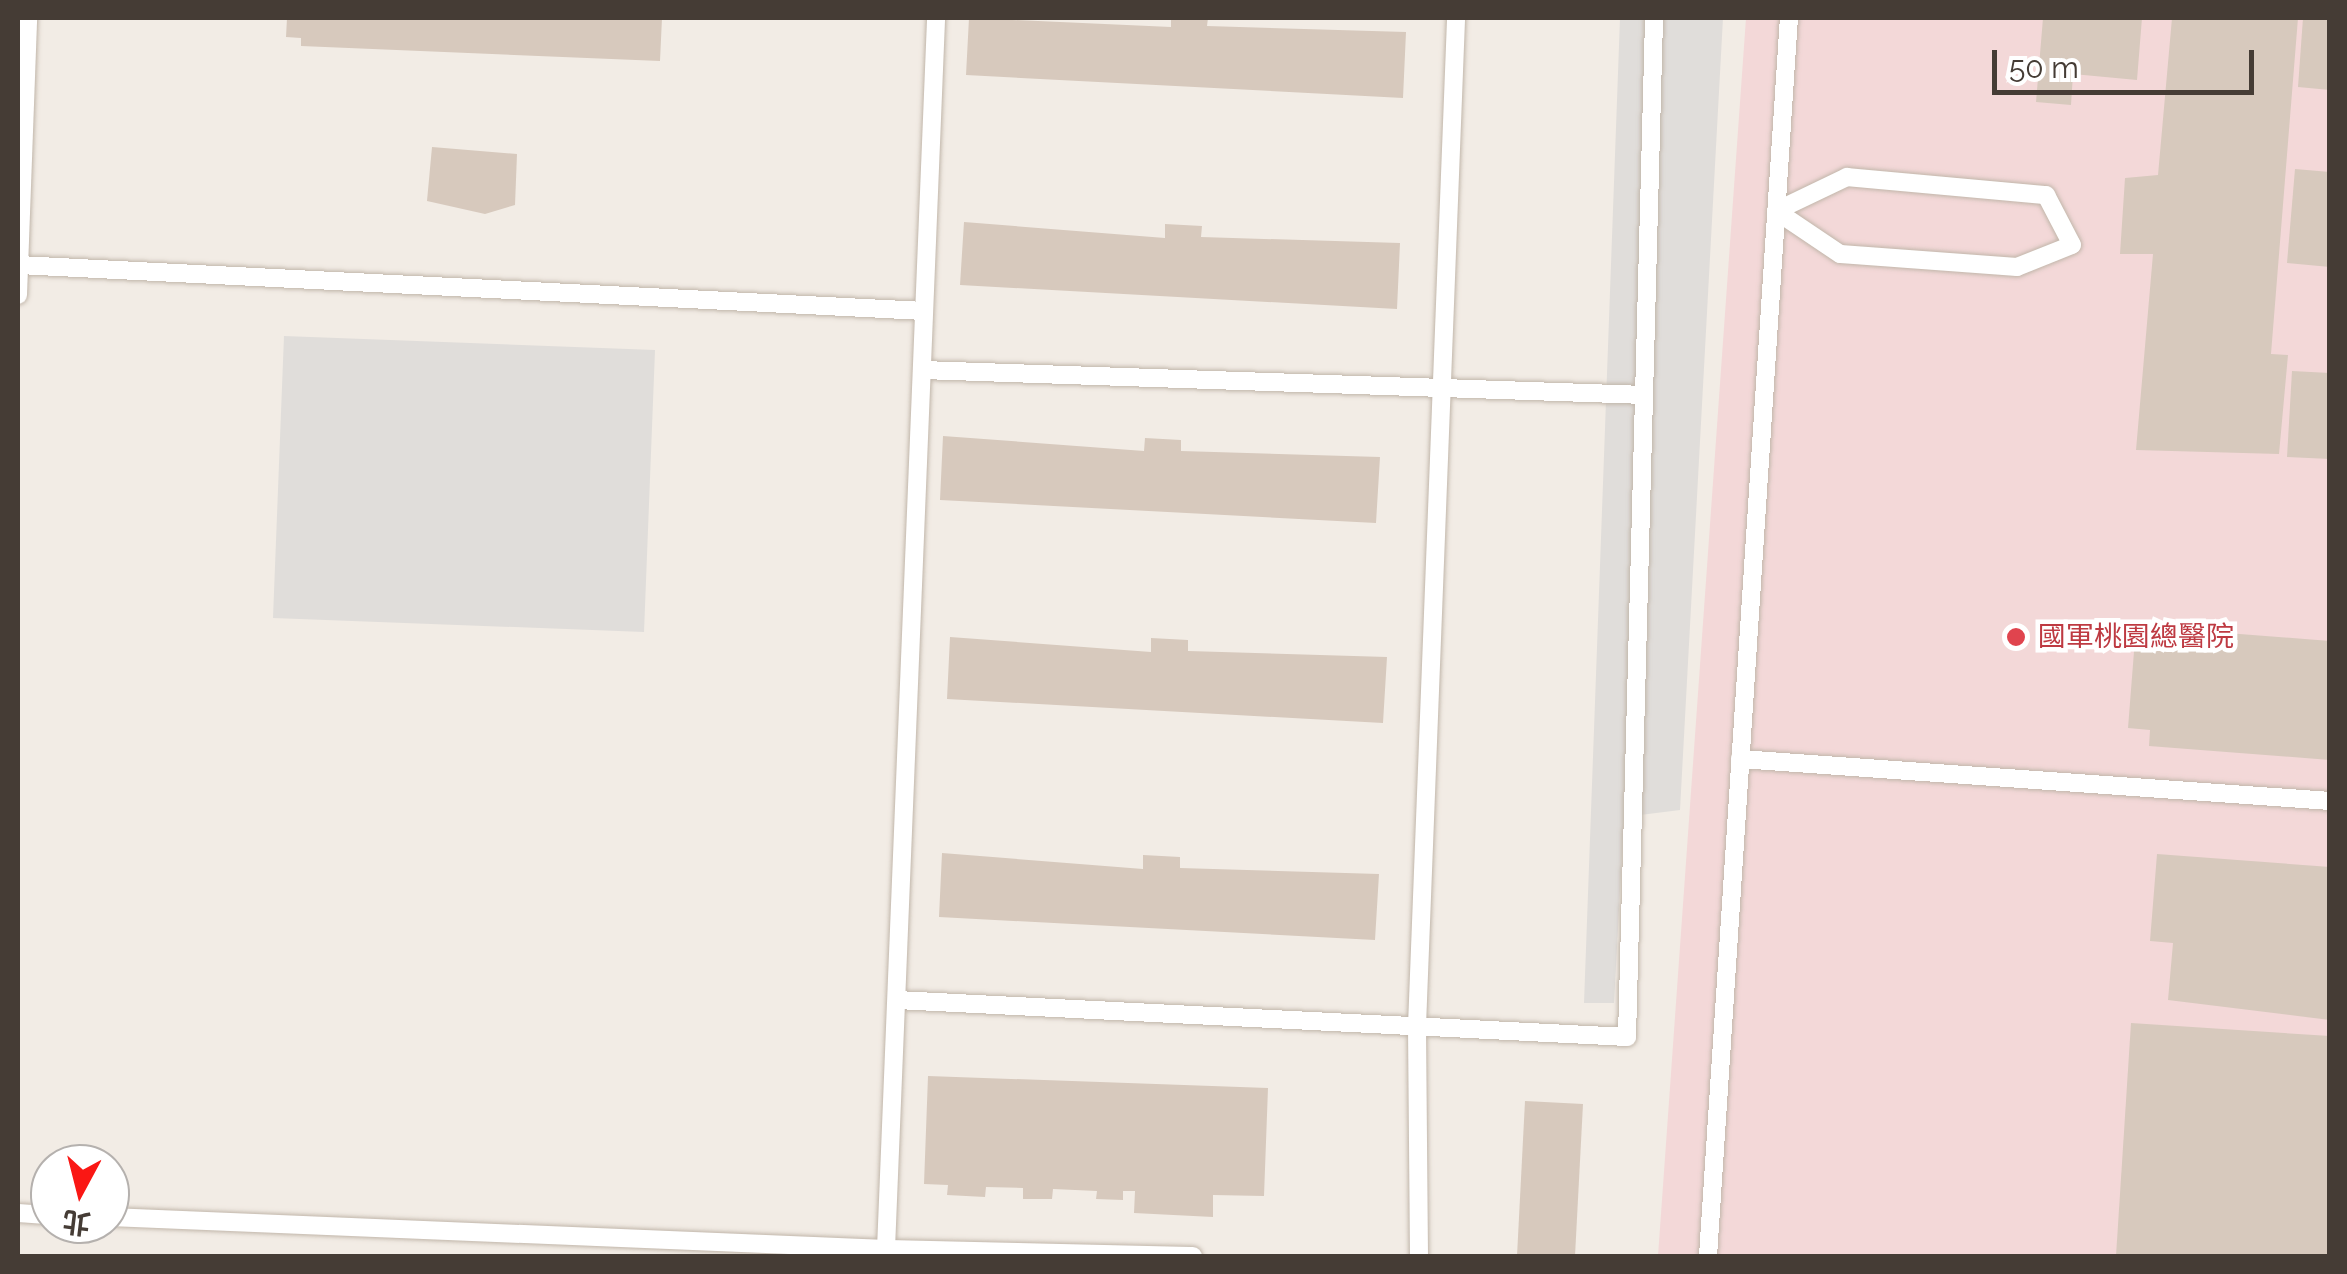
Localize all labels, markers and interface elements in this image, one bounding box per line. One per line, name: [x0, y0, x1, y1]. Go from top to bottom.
scale bar: [1997, 30, 2260, 92]
text: 50 m: [2009, 50, 2079, 85]
place label: 國軍桃園總醫院: [2038, 620, 2234, 654]
marker: 國軍桃園總醫院: [2003, 624, 2029, 650]
north arrow: [30, 1144, 130, 1244]
text: 北: [61, 1204, 92, 1240]

